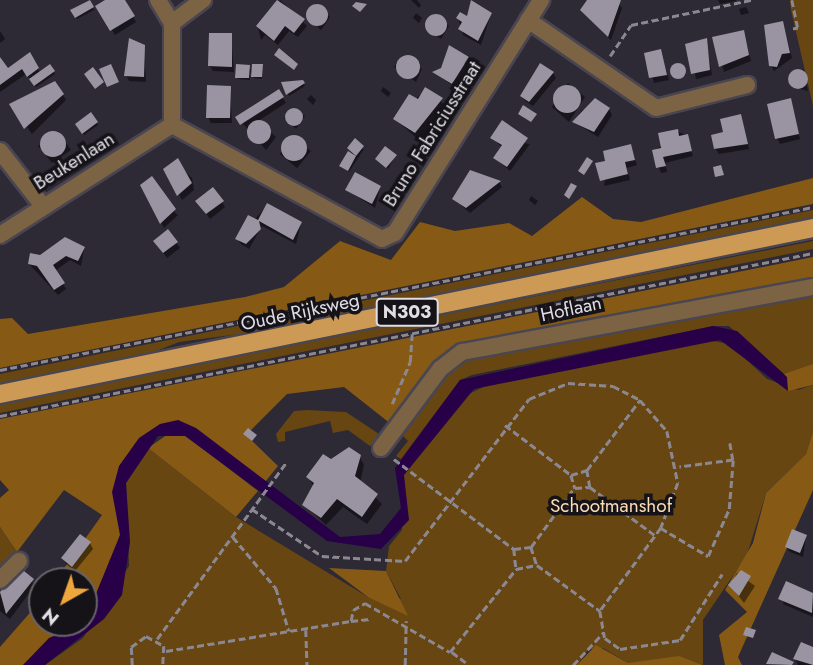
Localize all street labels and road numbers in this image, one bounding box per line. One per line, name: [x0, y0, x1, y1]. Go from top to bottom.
street label: Bruno Fabriciusstraat: [378, 57, 486, 211]
street label: Beukenlaan: [29, 127, 119, 195]
street label: Oude Rijksweg: [239, 288, 361, 336]
street label: Hoflaan: [538, 291, 604, 327]
road number: N303: [376, 298, 438, 326]

